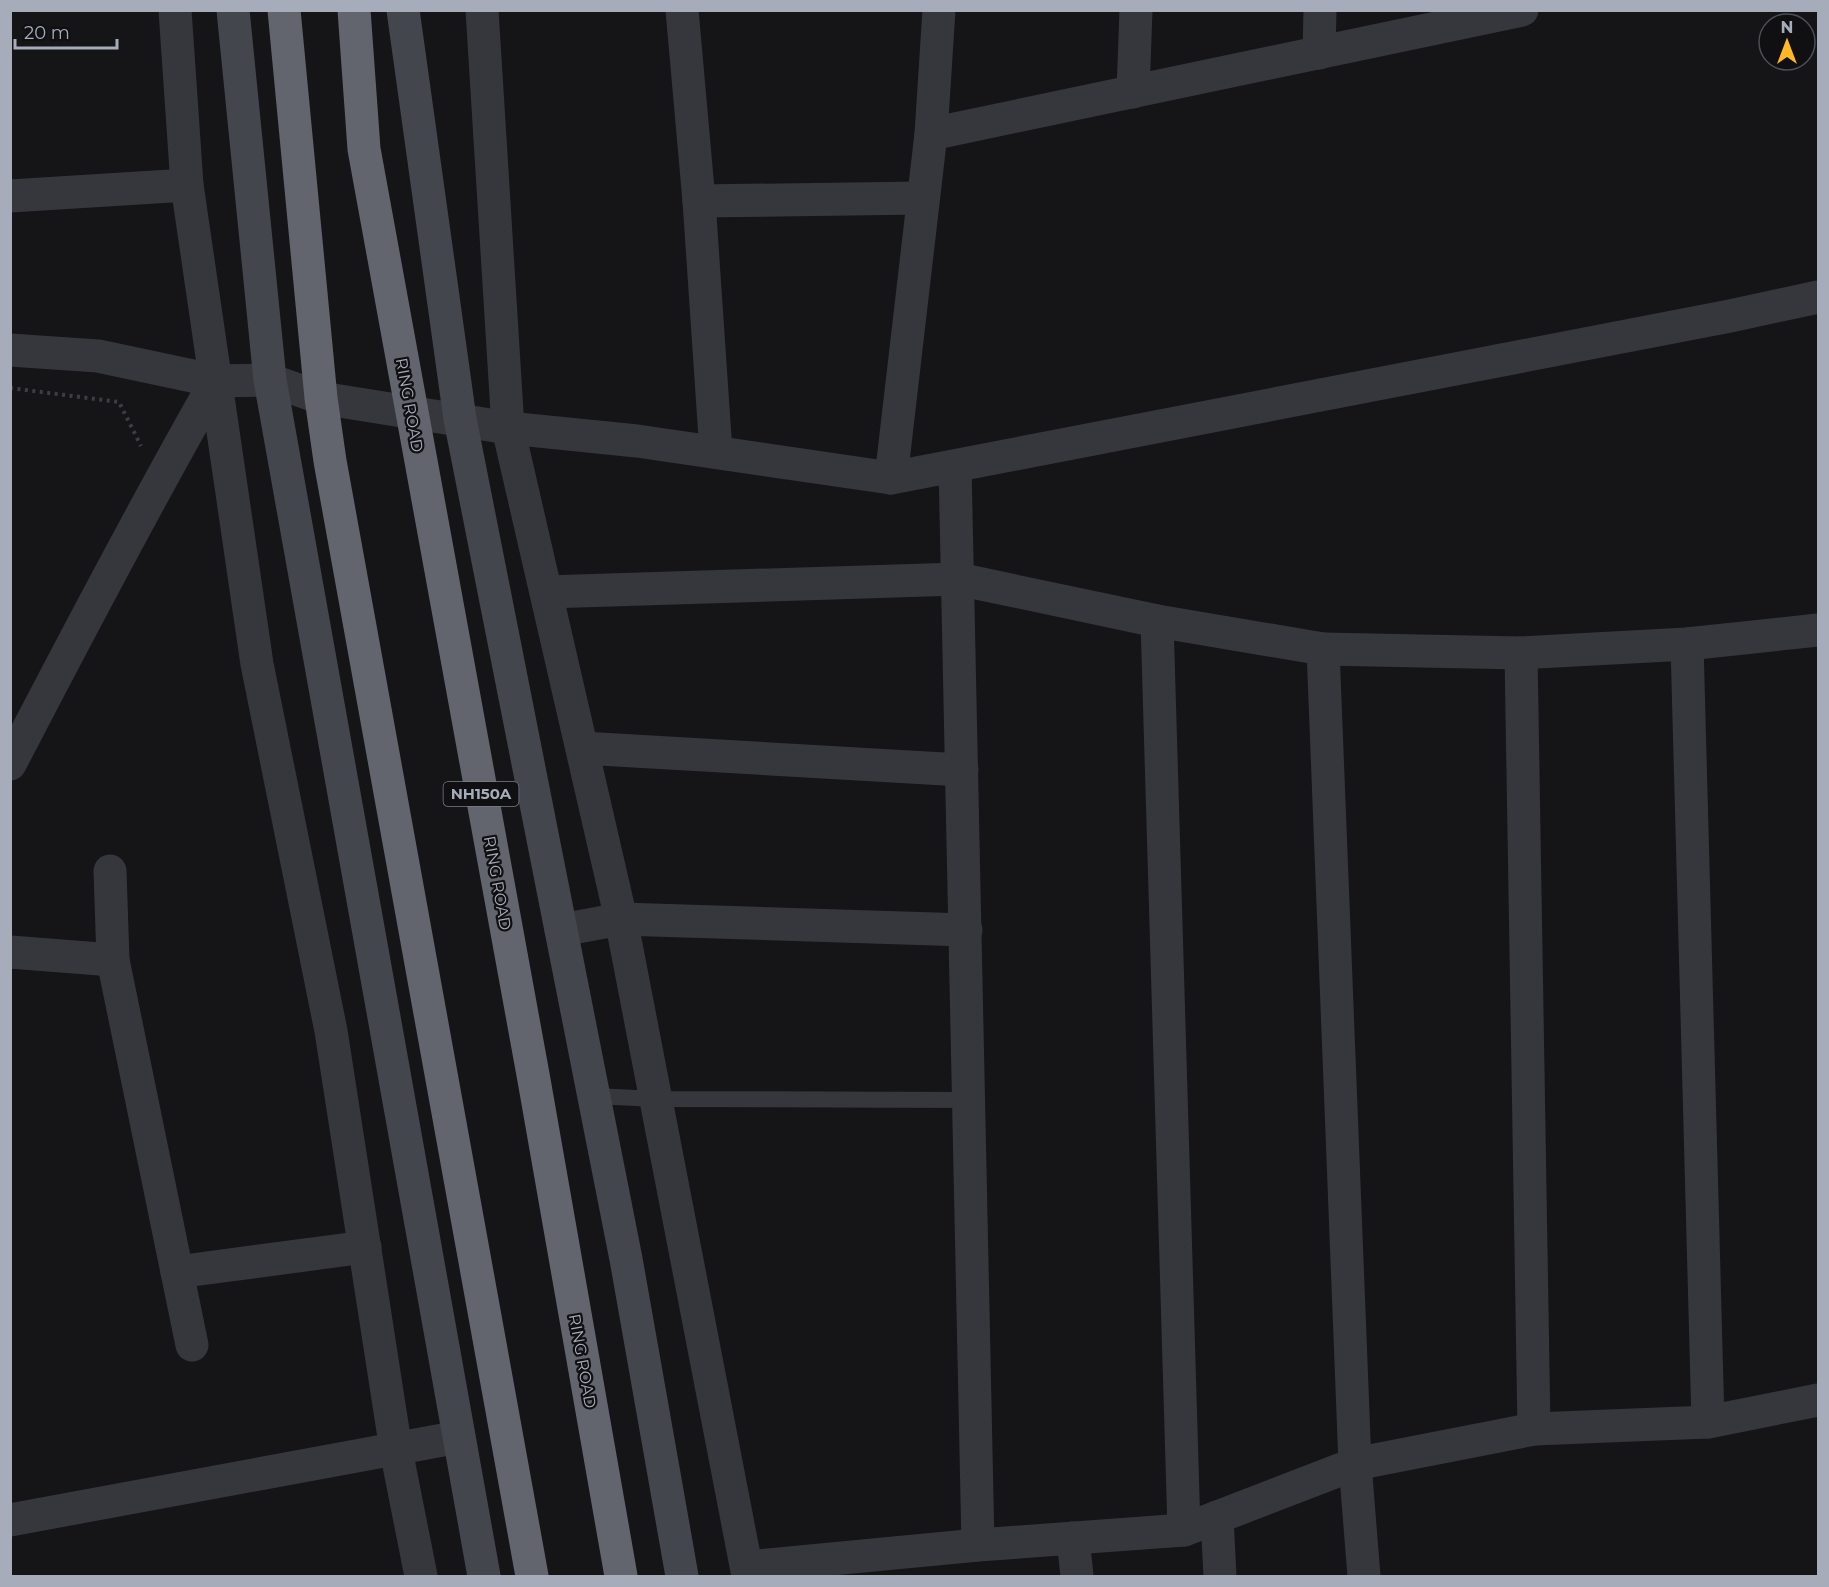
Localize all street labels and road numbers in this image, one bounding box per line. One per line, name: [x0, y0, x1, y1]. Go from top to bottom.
street label: RING ROAD: [392, 356, 427, 454]
road number: NH150A: [444, 782, 518, 806]
street label: RING ROAD: [480, 834, 515, 932]
street label: RING ROAD: [565, 1312, 600, 1410]

